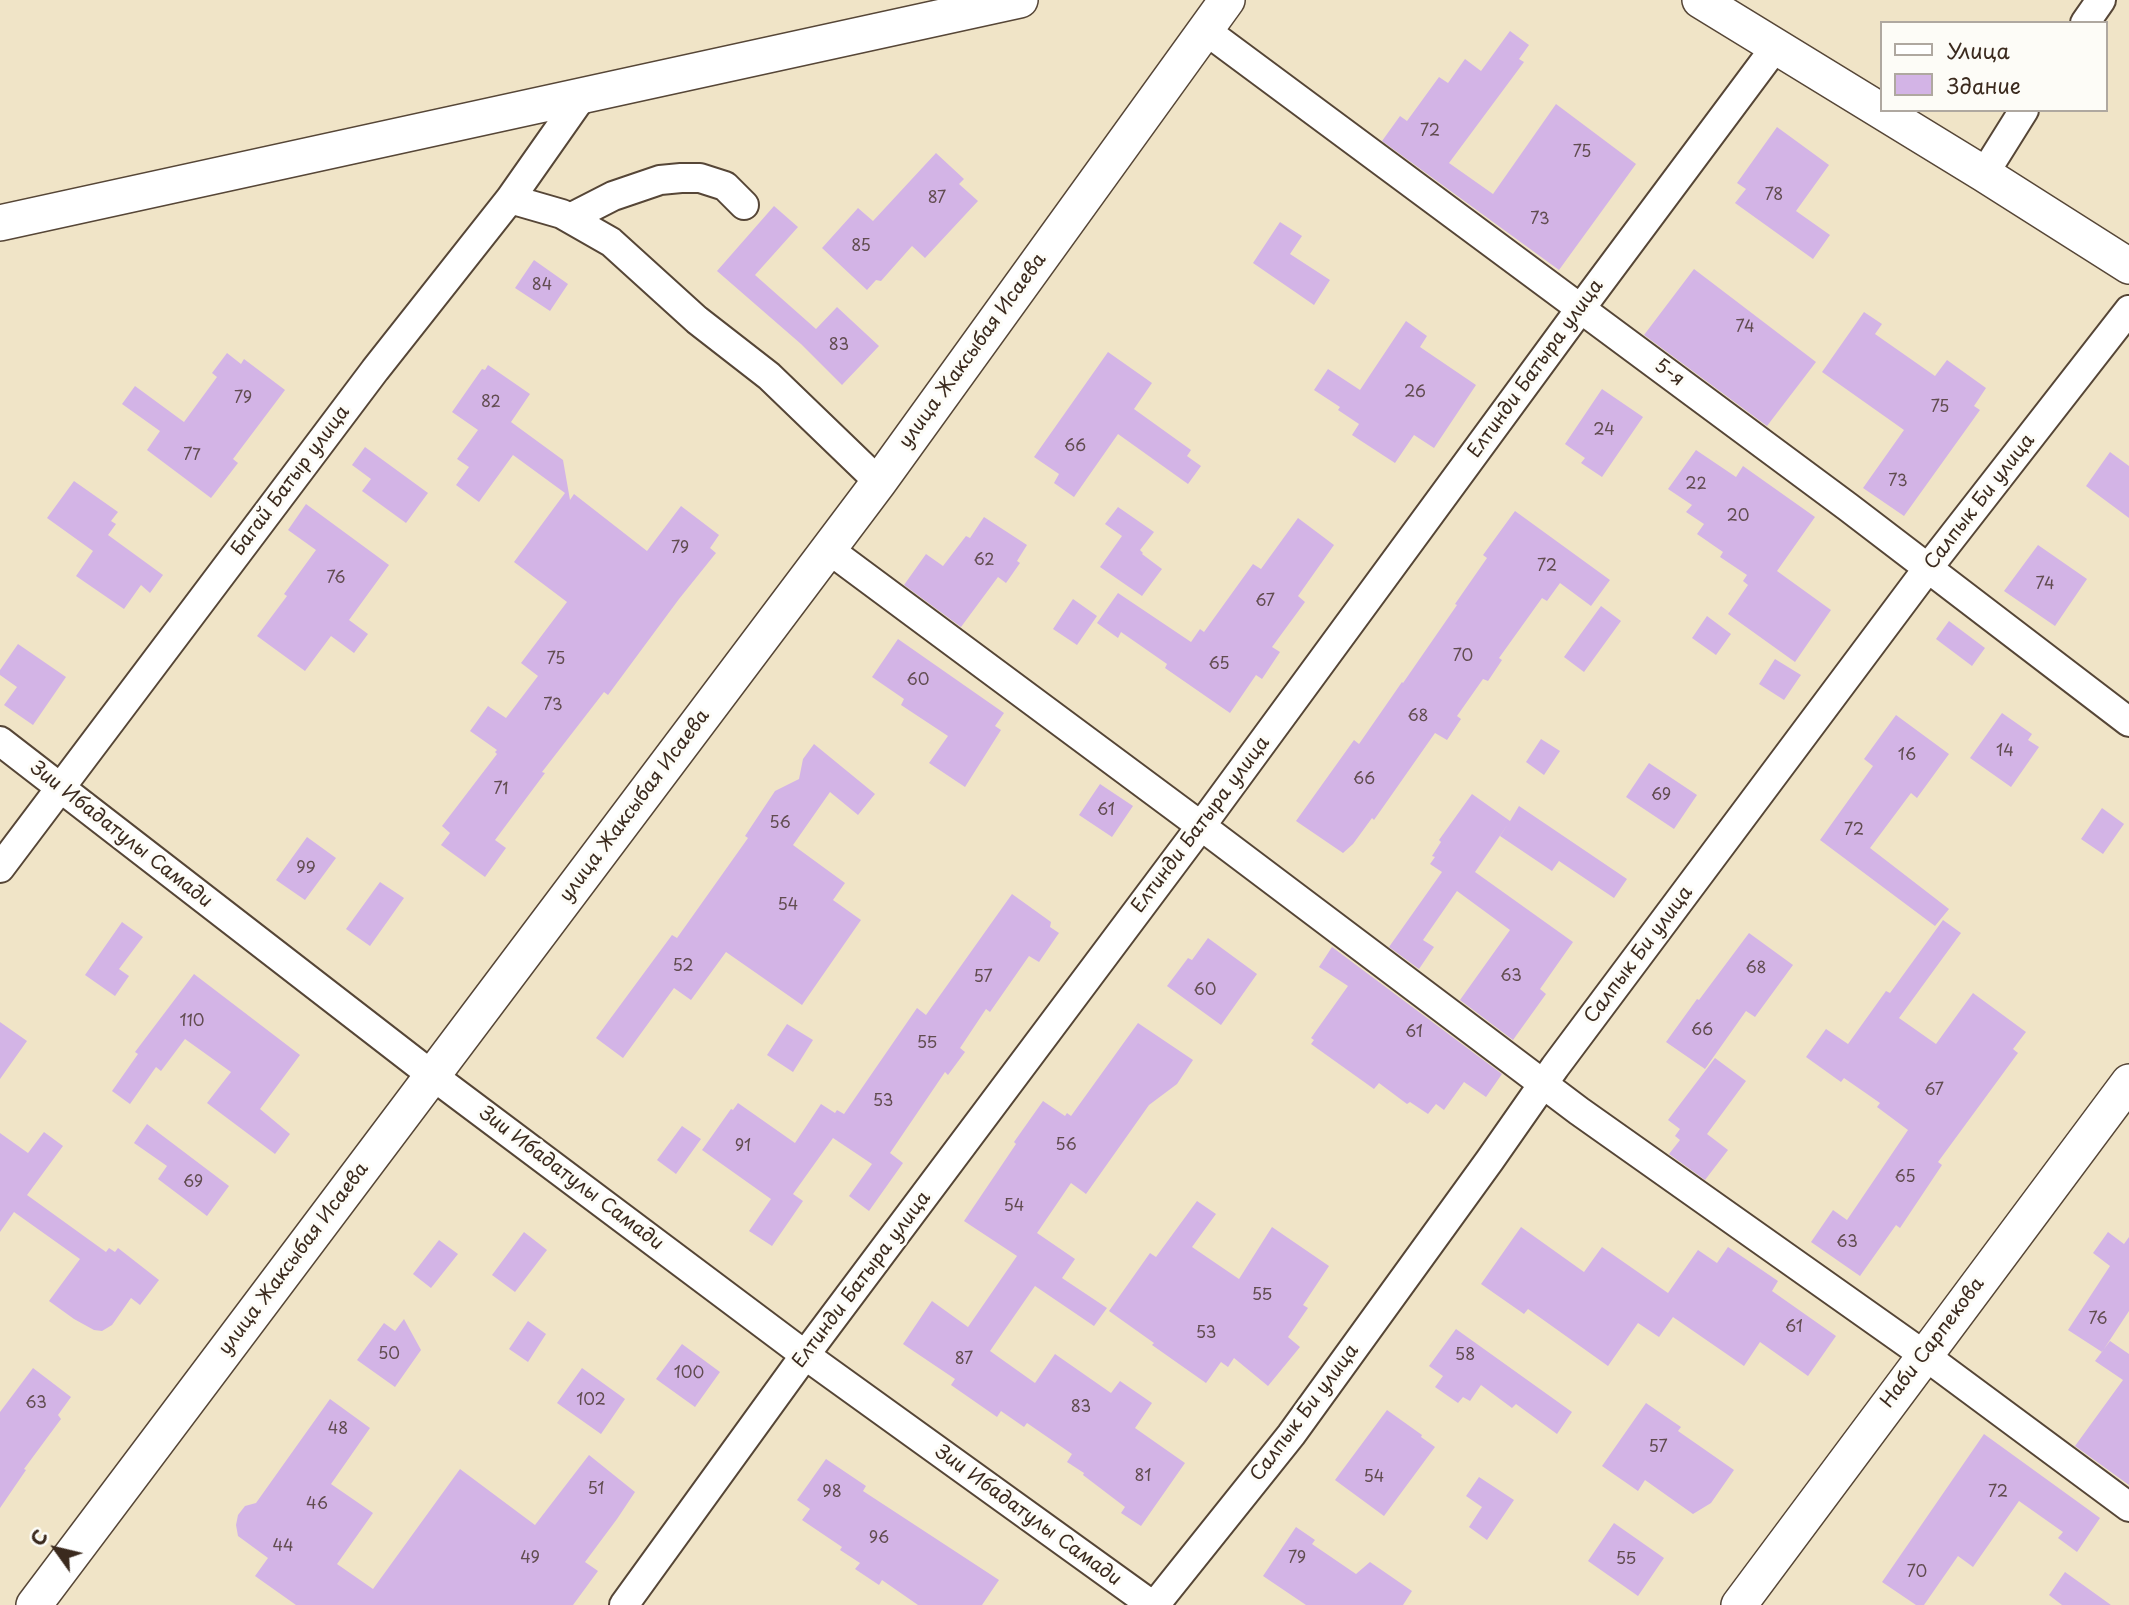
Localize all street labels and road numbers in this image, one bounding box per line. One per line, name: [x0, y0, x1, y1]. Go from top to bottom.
street label: улица Жаксыбая Исаева: [895, 249, 1051, 453]
street label: Елтинди Батыра улица: [1464, 275, 1608, 463]
street label: 5-я: [1649, 354, 1689, 392]
street label: Багай Батыр улица: [227, 401, 355, 561]
street label: Салпык Би улица: [1920, 430, 2040, 574]
street label: улица Жаксыбая Исаева: [555, 705, 715, 907]
street label: Елтинди Батыра улица: [1127, 732, 1275, 918]
street label: Зии Ибадатулы Самади: [25, 757, 217, 913]
street label: Салпык Би улица: [1580, 882, 1698, 1028]
street label: Зии Ибадатулы Самади: [474, 1102, 668, 1256]
street label: улица Жаксыбая Исаева: [214, 1158, 374, 1360]
street label: Елтинди Батыра улица: [788, 1187, 936, 1373]
street label: Наби Сарпекова: [1877, 1273, 1989, 1413]
street label: Салпык Би улица: [1246, 1340, 1364, 1486]
street label: Зии Ибадатулы Самади: [930, 1441, 1126, 1591]

